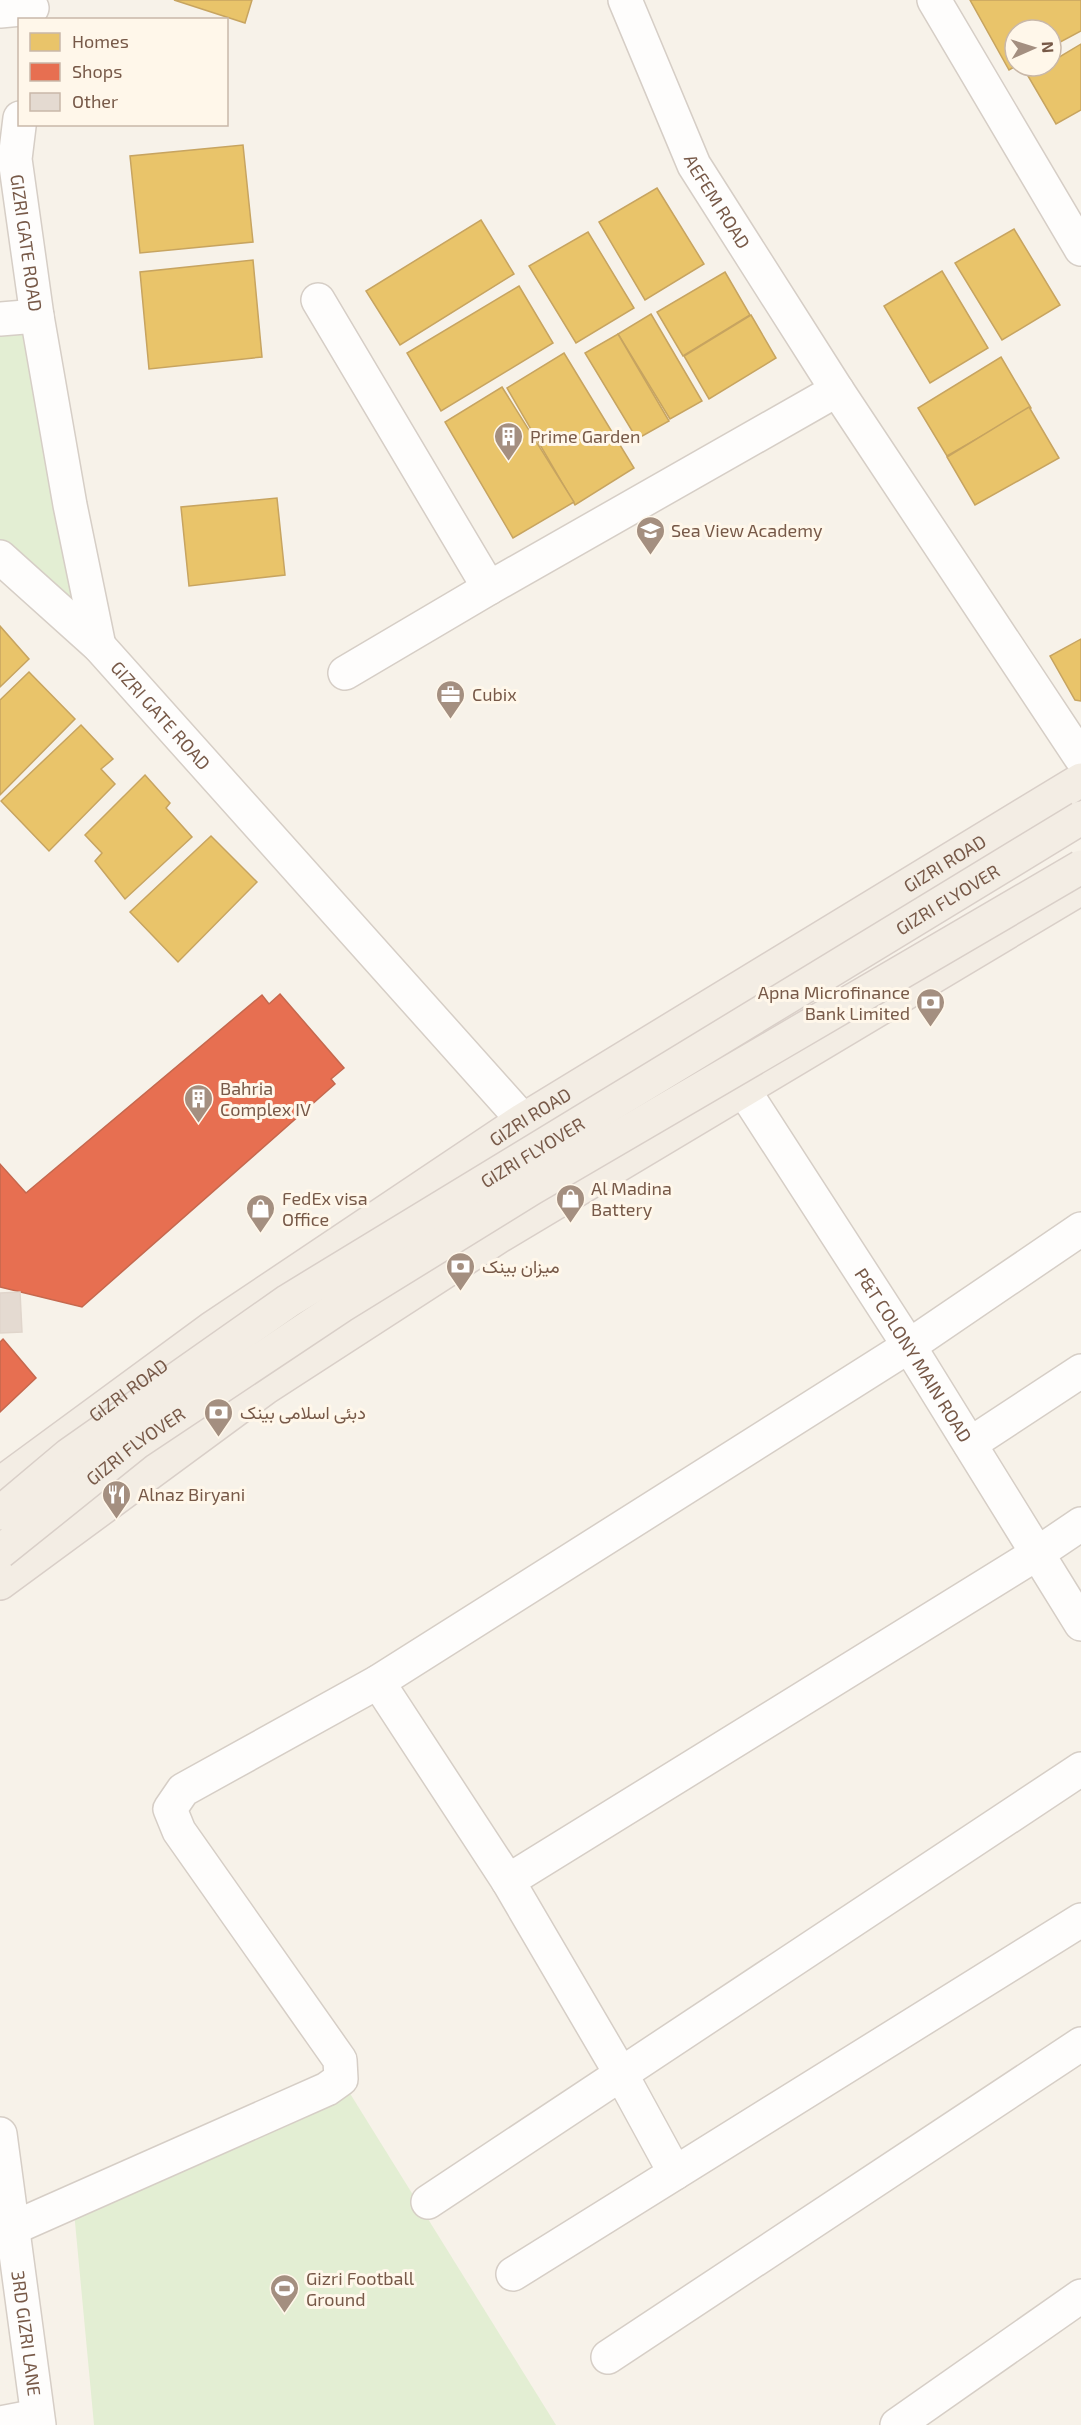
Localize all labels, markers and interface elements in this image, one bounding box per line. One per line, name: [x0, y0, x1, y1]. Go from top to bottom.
legend: [18, 18, 228, 126]
north arrow: [1003, 18, 1063, 78]
text: Homes: [72, 30, 129, 52]
text: N: [1039, 41, 1058, 53]
text: Shops: [72, 60, 122, 82]
text: Other: [72, 90, 118, 112]
street label: AEFEM ROAD: [680, 151, 755, 253]
street label: GIZRI GATE ROAD: [6, 173, 47, 313]
building icon: Prime Garden: [493, 420, 525, 462]
place label: Prime Garden: [530, 425, 640, 447]
school or university icon: Sea View Academy: [634, 514, 666, 556]
place label: Sea View Academy: [671, 519, 823, 541]
street label: GIZRI GATE ROAD: [107, 656, 215, 774]
office icon: Cubix: [435, 678, 467, 720]
place label: Cubix: [472, 683, 517, 705]
street label: GIZRI ROAD: [899, 830, 990, 897]
street label: GIZRI FLYOVER: [892, 859, 1003, 939]
place label: Apna Microfinance Bank Limited: [758, 981, 910, 1024]
bank icon: Apna Microfinance Bank Limited: [915, 986, 947, 1028]
place label: Bahria Complex IV: [220, 1077, 311, 1120]
building icon: Bahria Complex IV: [183, 1082, 215, 1124]
street label: GIZRI ROAD: [485, 1083, 575, 1151]
street label: GIZRI FLYOVER: [476, 1112, 588, 1192]
place label: Al Madina Battery: [591, 1177, 672, 1220]
shop icon: Al Madina Battery: [554, 1182, 586, 1224]
place label: FedEx visa Office: [282, 1187, 368, 1230]
shop icon: FedEx visa Office: [245, 1192, 277, 1234]
bank icon: میزان بینک: [445, 1250, 477, 1292]
place label: میزان بینک: [482, 1255, 560, 1278]
street label: P&T COLONY MAIN ROAD: [850, 1264, 977, 1446]
street label: GIZRI ROAD: [84, 1354, 172, 1426]
bank icon: دبئی اسلامی بینک: [203, 1396, 235, 1438]
place label: دبئی اسلامی بینک: [240, 1401, 366, 1424]
street label: GIZRI FLYOVER: [81, 1402, 189, 1490]
restaurant icon: Alnaz Biryani: [101, 1478, 133, 1520]
place label: Alnaz Biryani: [138, 1483, 245, 1505]
place label: Gizri Football Ground: [306, 2267, 415, 2310]
street label: 3RD GIZRI LANE: [7, 2269, 46, 2397]
sports icon: Gizri Football Ground: [269, 2272, 301, 2314]

